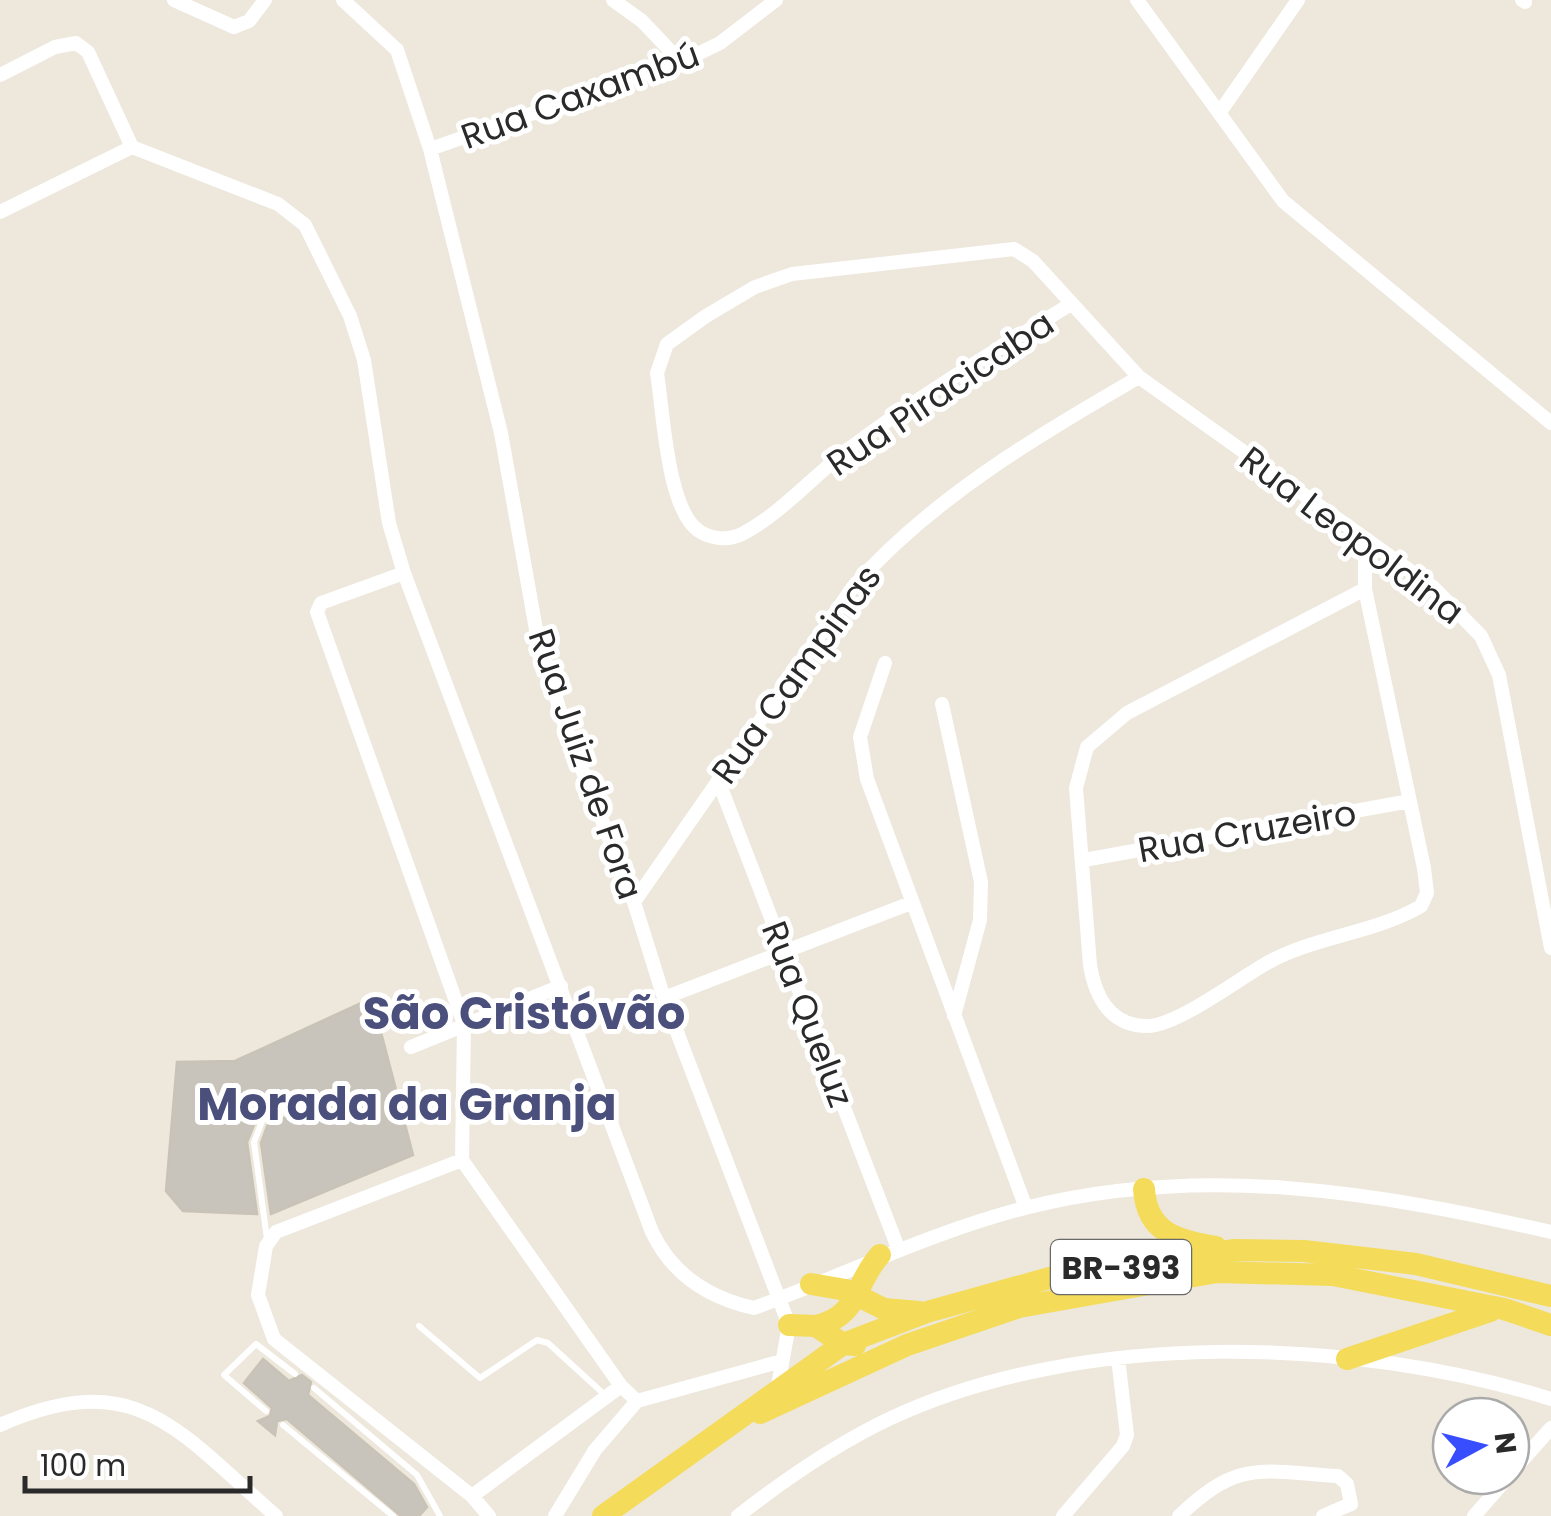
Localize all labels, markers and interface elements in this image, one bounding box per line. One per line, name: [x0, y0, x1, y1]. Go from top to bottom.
street label: Rua Caxambú: [454, 29, 706, 161]
street label: Rua Piracicaba: [817, 299, 1063, 487]
street label: Rua Leopoldina: [1230, 435, 1474, 635]
street label: Rua Campinas: [700, 554, 892, 794]
street label: Rua Juiz de Fora: [517, 622, 655, 906]
street label: Rua Cruzeiro: [1134, 788, 1360, 874]
street label: Rua Queluz: [750, 914, 866, 1114]
district label: São Cristóvão: [363, 982, 685, 1045]
district label: Morada da Granja: [197, 1073, 617, 1136]
road number: BR-393: [1051, 1240, 1191, 1294]
north arrow: [1431, 1396, 1531, 1496]
text: N: [1485, 1430, 1526, 1456]
scale bar: [25, 1431, 250, 1493]
text: 100 m: [40, 1444, 126, 1487]

